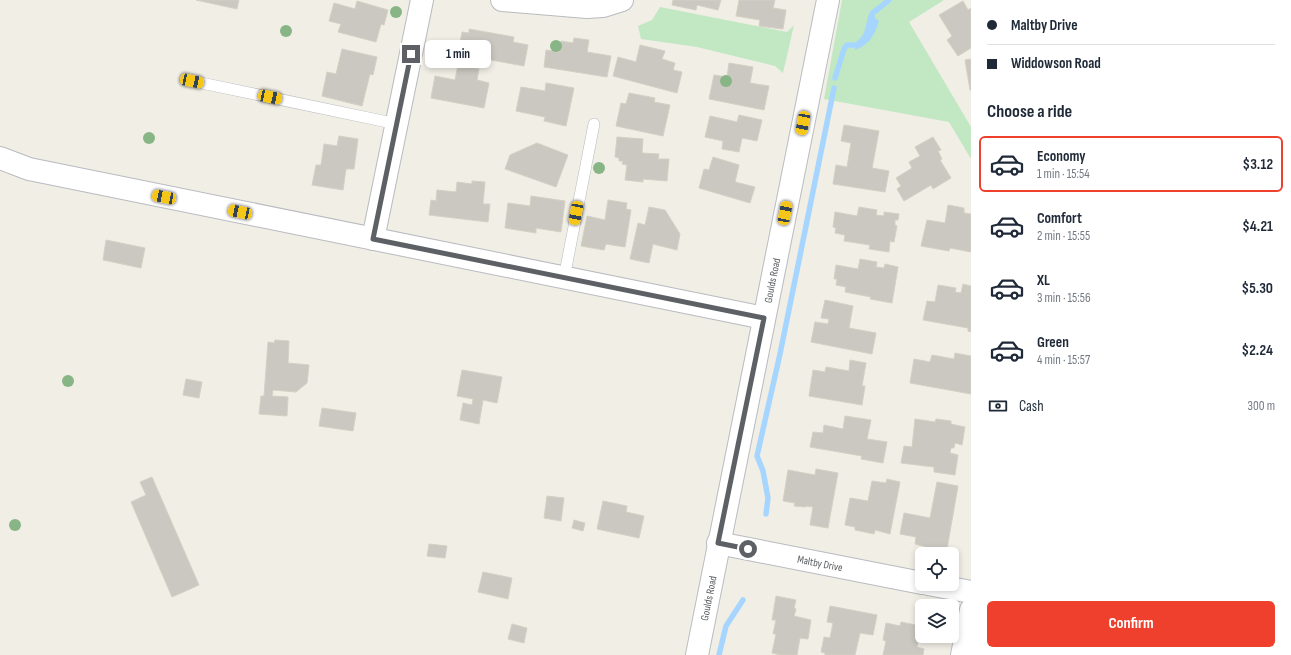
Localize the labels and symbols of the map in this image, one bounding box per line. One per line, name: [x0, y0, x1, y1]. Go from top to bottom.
callout: 1 min: [425, 40, 491, 68]
route end: [402, 45, 420, 63]
car: [179, 73, 205, 89]
car: [257, 89, 283, 105]
car: [795, 110, 811, 136]
car: [151, 189, 177, 205]
car: [568, 200, 584, 226]
car: [777, 200, 793, 226]
car: [227, 204, 253, 220]
street label: Goulds Road: [762, 257, 783, 304]
route start: [739, 540, 757, 558]
street label: Maltby Drive: [796, 553, 844, 574]
street label: Goulds Road: [698, 574, 720, 622]

